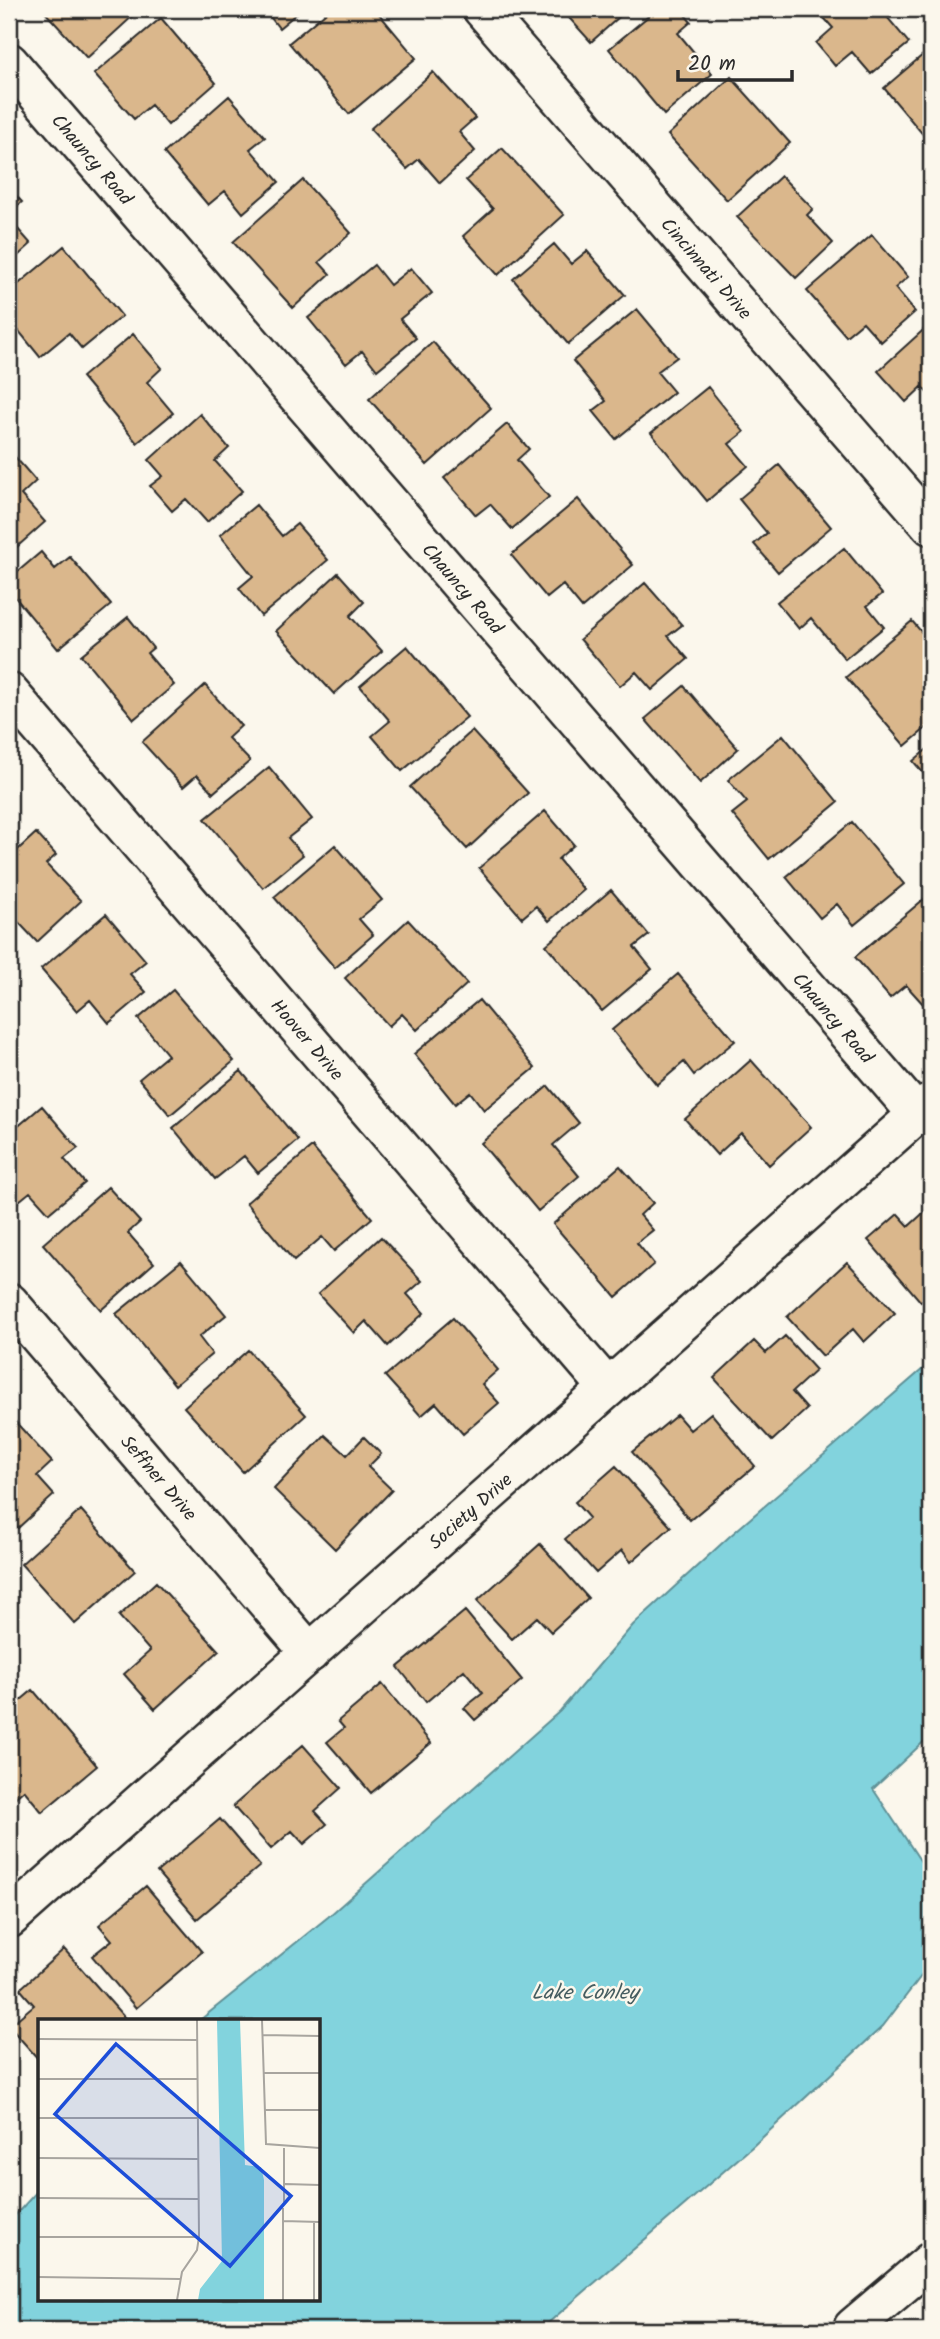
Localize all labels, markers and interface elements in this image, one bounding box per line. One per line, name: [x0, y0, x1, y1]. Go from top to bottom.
scale bar: [678, 38, 791, 82]
text: 20 m: [688, 48, 736, 81]
street label: Chauncy Road: [43, 108, 140, 213]
street label: Cincinnati Drive: [652, 211, 759, 328]
street label: Chauncy Road: [413, 537, 510, 642]
street label: Chauncy Road: [784, 966, 881, 1072]
street label: Hoover Drive: [262, 993, 351, 1089]
street label: Seffner Drive: [112, 1429, 204, 1529]
street label: Society Drive: [423, 1466, 521, 1558]
water label: Lake Conley: [532, 1977, 642, 2010]
inset map: [38, 2019, 320, 2300]

